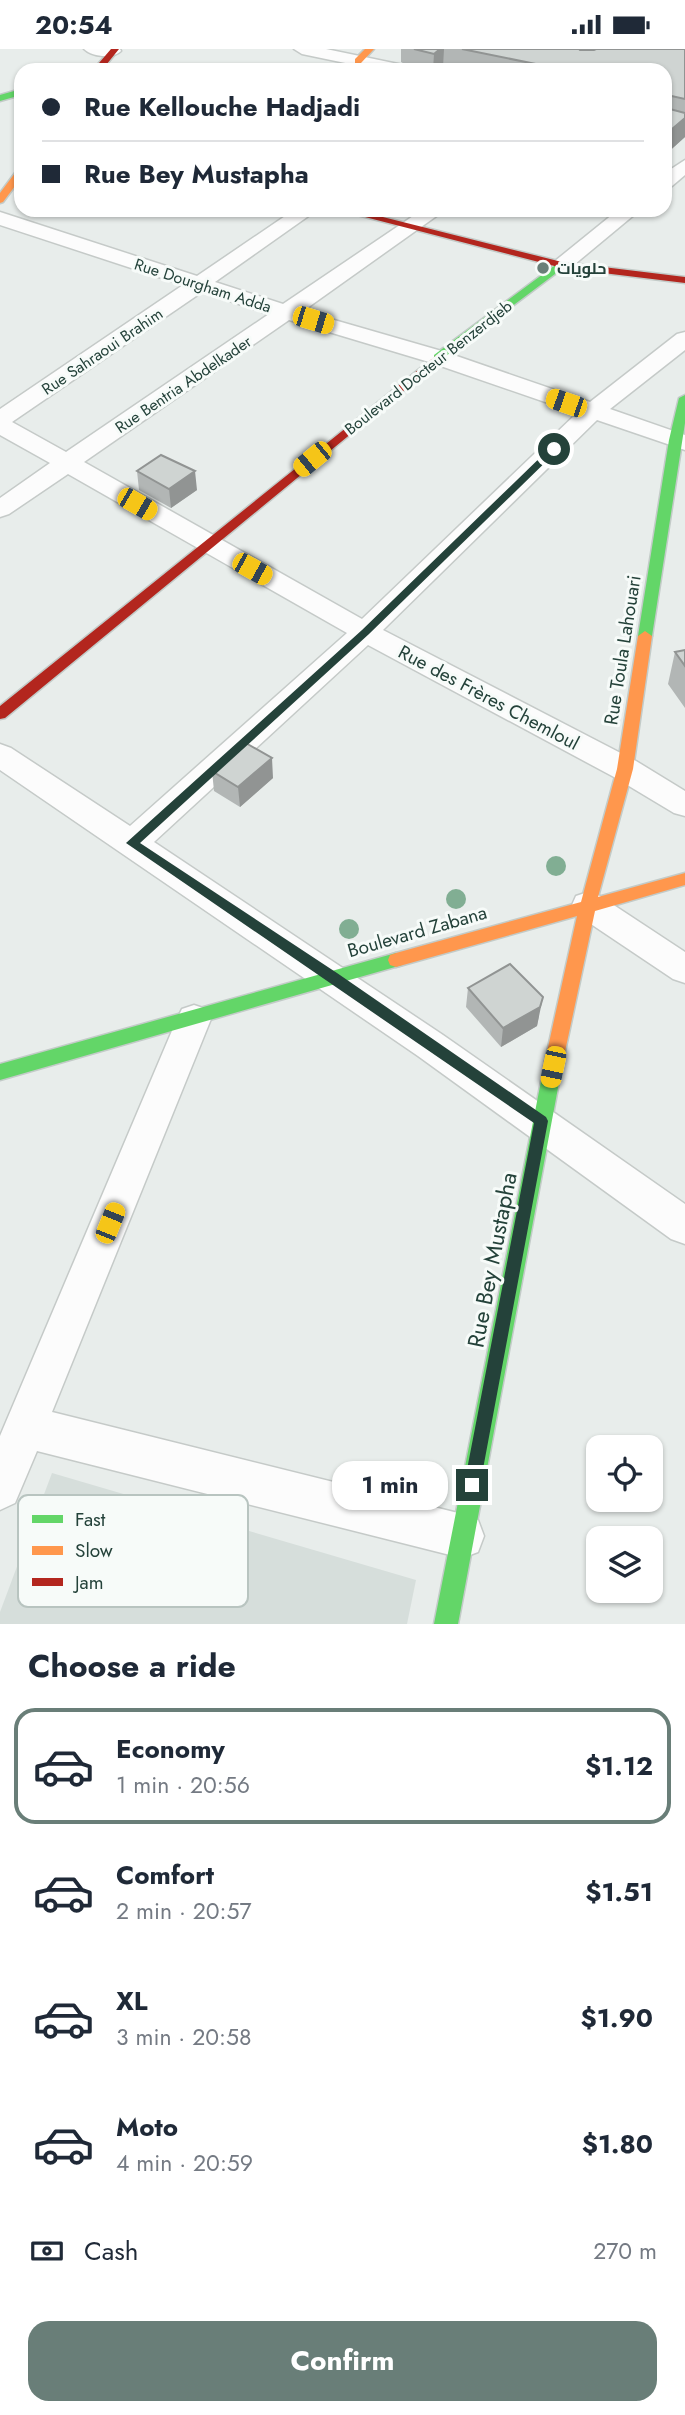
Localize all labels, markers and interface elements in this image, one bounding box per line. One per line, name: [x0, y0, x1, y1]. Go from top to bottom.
text: 20:54: [35, 6, 113, 44]
text: Rue Kellouche Hadjadi: [84, 88, 360, 126]
text: Rue Bey Mustapha: [84, 155, 309, 193]
street label: Rue Dourgham Adda: [131, 252, 274, 318]
place label: حلويات: [557, 257, 606, 280]
marker: حلويات: [535, 260, 551, 276]
street label: Boulevard Docteur Benzerdjeb: [340, 295, 517, 440]
street label: Rue Sahraoui Brahim: [37, 302, 167, 401]
car: [290, 304, 337, 336]
street label: Rue Bentria Abdelkader: [110, 330, 257, 439]
car: [543, 386, 590, 420]
route start: [538, 433, 570, 465]
car: [290, 438, 335, 480]
car: [114, 484, 161, 524]
car: [229, 550, 276, 588]
street label: Rue Toula Lahouari: [597, 573, 648, 727]
street label: Rue des Frères Chemloul: [394, 638, 584, 757]
street label: Boulevard Zabana: [344, 899, 490, 964]
car: [539, 1044, 568, 1090]
street label: Rue Bey Mustapha: [458, 1169, 526, 1351]
car: [93, 1200, 128, 1246]
map controls: [586, 1435, 663, 1603]
button: locate: [586, 1435, 663, 1512]
callout: 1 min: [332, 1461, 448, 1509]
text: 1 min: [361, 1468, 419, 1502]
route end: [456, 1469, 488, 1501]
legend: [18, 1495, 248, 1607]
text: Fast: [75, 1506, 106, 1533]
button: layers: [586, 1526, 663, 1603]
text: Slow: [75, 1537, 113, 1564]
text: Jam: [72, 1569, 104, 1596]
text: Choose a ride: [28, 1643, 236, 1689]
text: Economy: [116, 1730, 225, 1768]
icon: car: [32, 1735, 95, 1798]
text: $1.12: [585, 1747, 653, 1785]
text: 1 min · 20:56: [116, 1768, 250, 1802]
text: Comfort: [116, 1856, 214, 1894]
icon: car: [32, 1861, 95, 1924]
text: $1.51: [585, 1873, 653, 1911]
text: 2 min · 20:57: [116, 1894, 252, 1928]
text: XL: [116, 1982, 148, 2020]
icon: car: [32, 1987, 95, 2050]
text: $1.90: [581, 1999, 653, 2037]
text: 3 min · 20:58: [116, 2020, 251, 2054]
text: Moto: [116, 2108, 178, 2146]
icon: car: [32, 2113, 95, 2176]
text: $1.80: [582, 2125, 653, 2163]
text: 4 min · 20:59: [116, 2146, 253, 2180]
icon: cash: [28, 2232, 66, 2270]
text: Cash: [84, 2232, 138, 2270]
text: 270 m: [593, 2234, 657, 2268]
button: Confirm: [28, 2321, 657, 2401]

